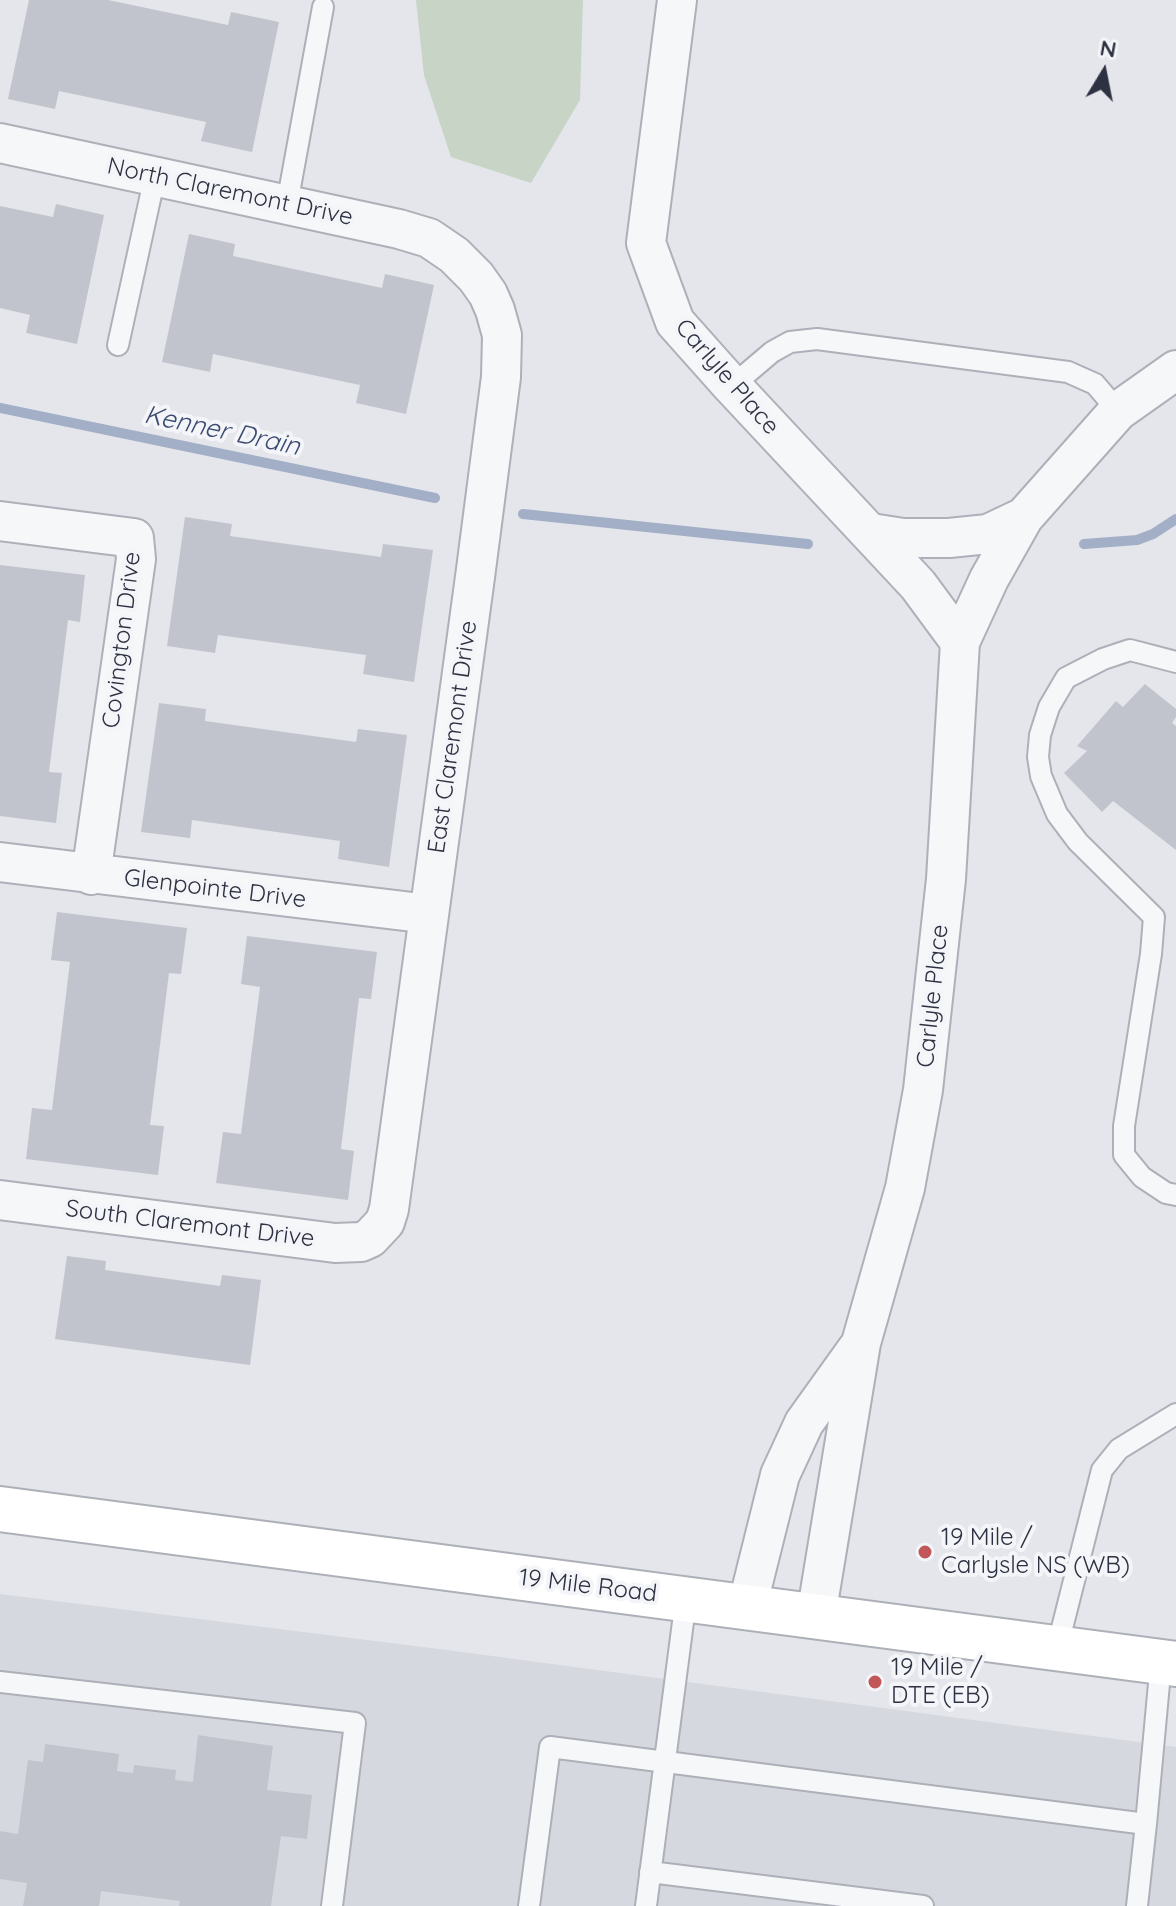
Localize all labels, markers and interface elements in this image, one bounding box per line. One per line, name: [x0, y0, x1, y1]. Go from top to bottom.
north arrow: [1064, 32, 1144, 112]
text: N: [1098, 33, 1119, 64]
street label: North Claremont Drive: [105, 152, 355, 232]
street label: Carlyle Place: [669, 313, 785, 441]
water label: Kenner Drain: [141, 399, 303, 463]
street label: Covington Drive: [97, 550, 147, 730]
street label: East Claremont Drive: [422, 619, 484, 855]
street label: Glenpointe Drive: [122, 864, 308, 914]
street label: Carlyle Place: [911, 923, 955, 1069]
street label: South Claremont Drive: [64, 1194, 316, 1254]
place label: 19 Mile / Carlysle NS (WB): [941, 1524, 1130, 1580]
marker: 19 Mile / Carlysle NS (WB): [916, 1543, 934, 1561]
street label: 19 Mile Road: [517, 1563, 659, 1609]
place label: 19 Mile / DTE (EB): [891, 1654, 990, 1710]
marker: 19 Mile / DTE (EB): [866, 1673, 884, 1691]

